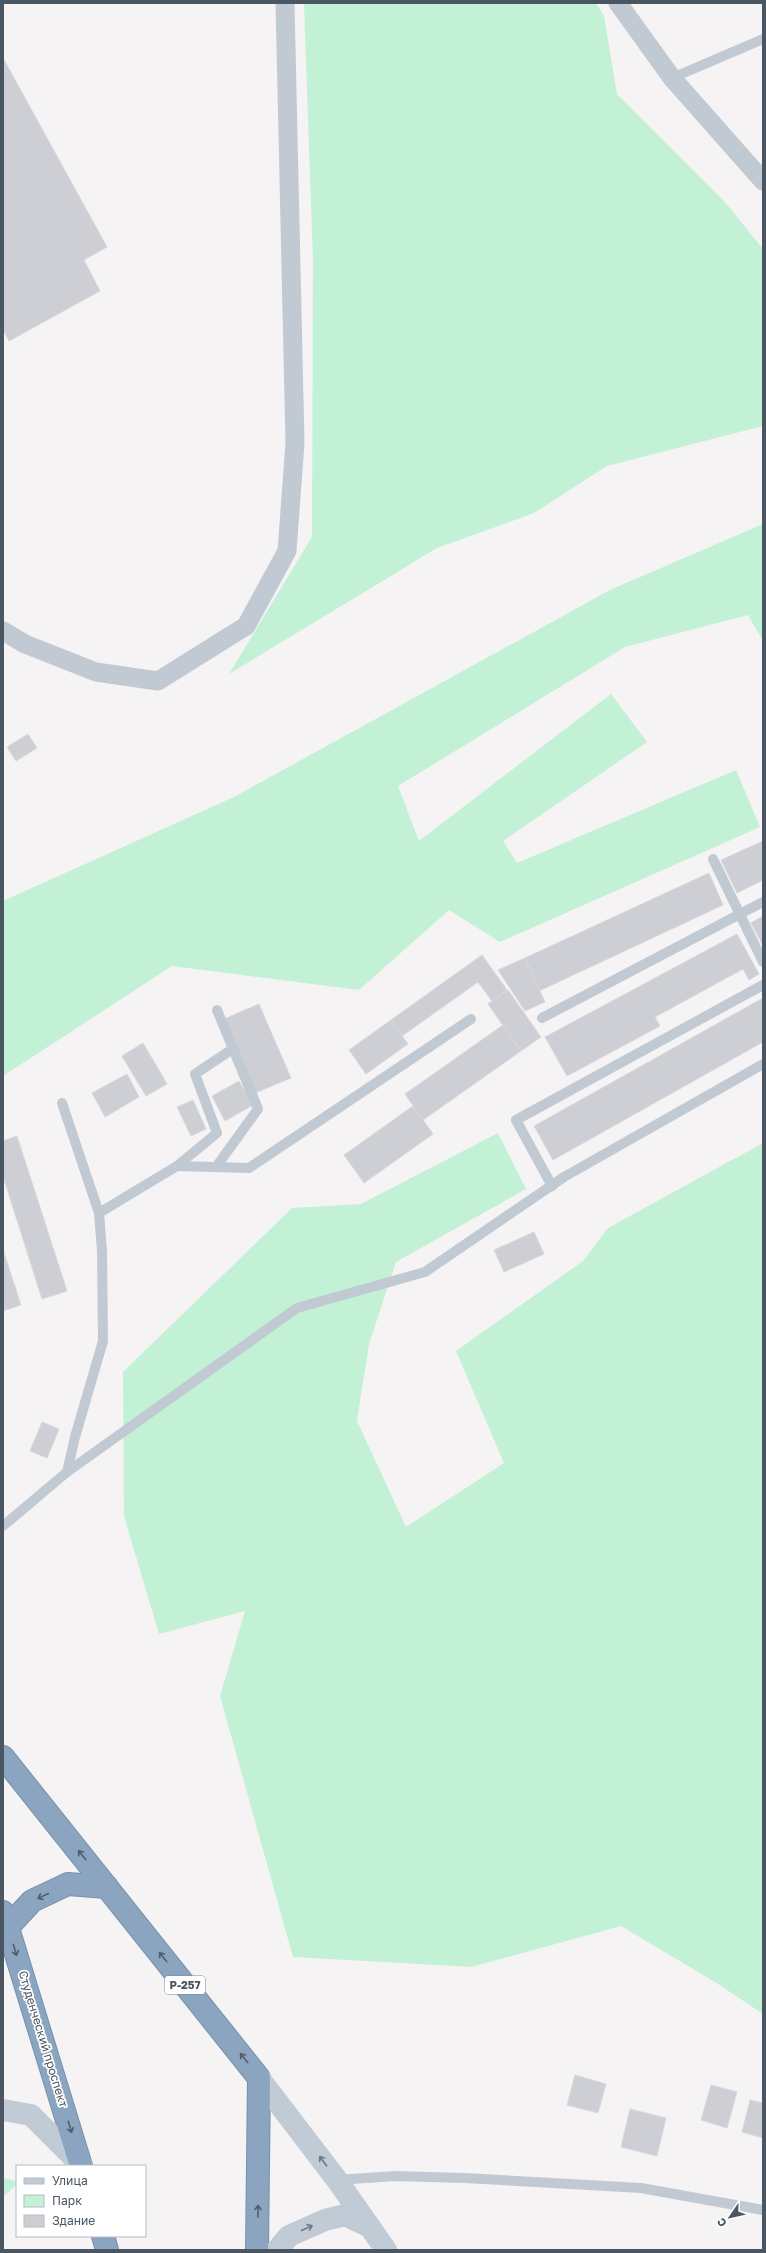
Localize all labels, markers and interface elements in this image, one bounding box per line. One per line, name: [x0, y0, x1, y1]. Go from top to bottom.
one-way arrow: [77, 1850, 86, 1861]
one-way arrow: [37, 1893, 49, 1900]
one-way arrow: [12, 1943, 19, 1956]
one-way arrow: [158, 1951, 167, 1962]
street label: Студенческий проспект: [16, 1969, 71, 2109]
road number: Р-257: [165, 1976, 205, 1994]
one-way arrow: [240, 2053, 248, 2064]
one-way arrow: [66, 2121, 74, 2133]
one-way arrow: [318, 2156, 327, 2167]
legend: [16, 2165, 146, 2237]
text: Улица: [52, 2173, 88, 2188]
text: Парк: [52, 2193, 82, 2208]
north arrow: [710, 2197, 750, 2237]
one-way arrow: [254, 2205, 262, 2218]
text: Здание: [52, 2213, 95, 2228]
text: С: [714, 2216, 729, 2230]
one-way arrow: [301, 2223, 313, 2231]

